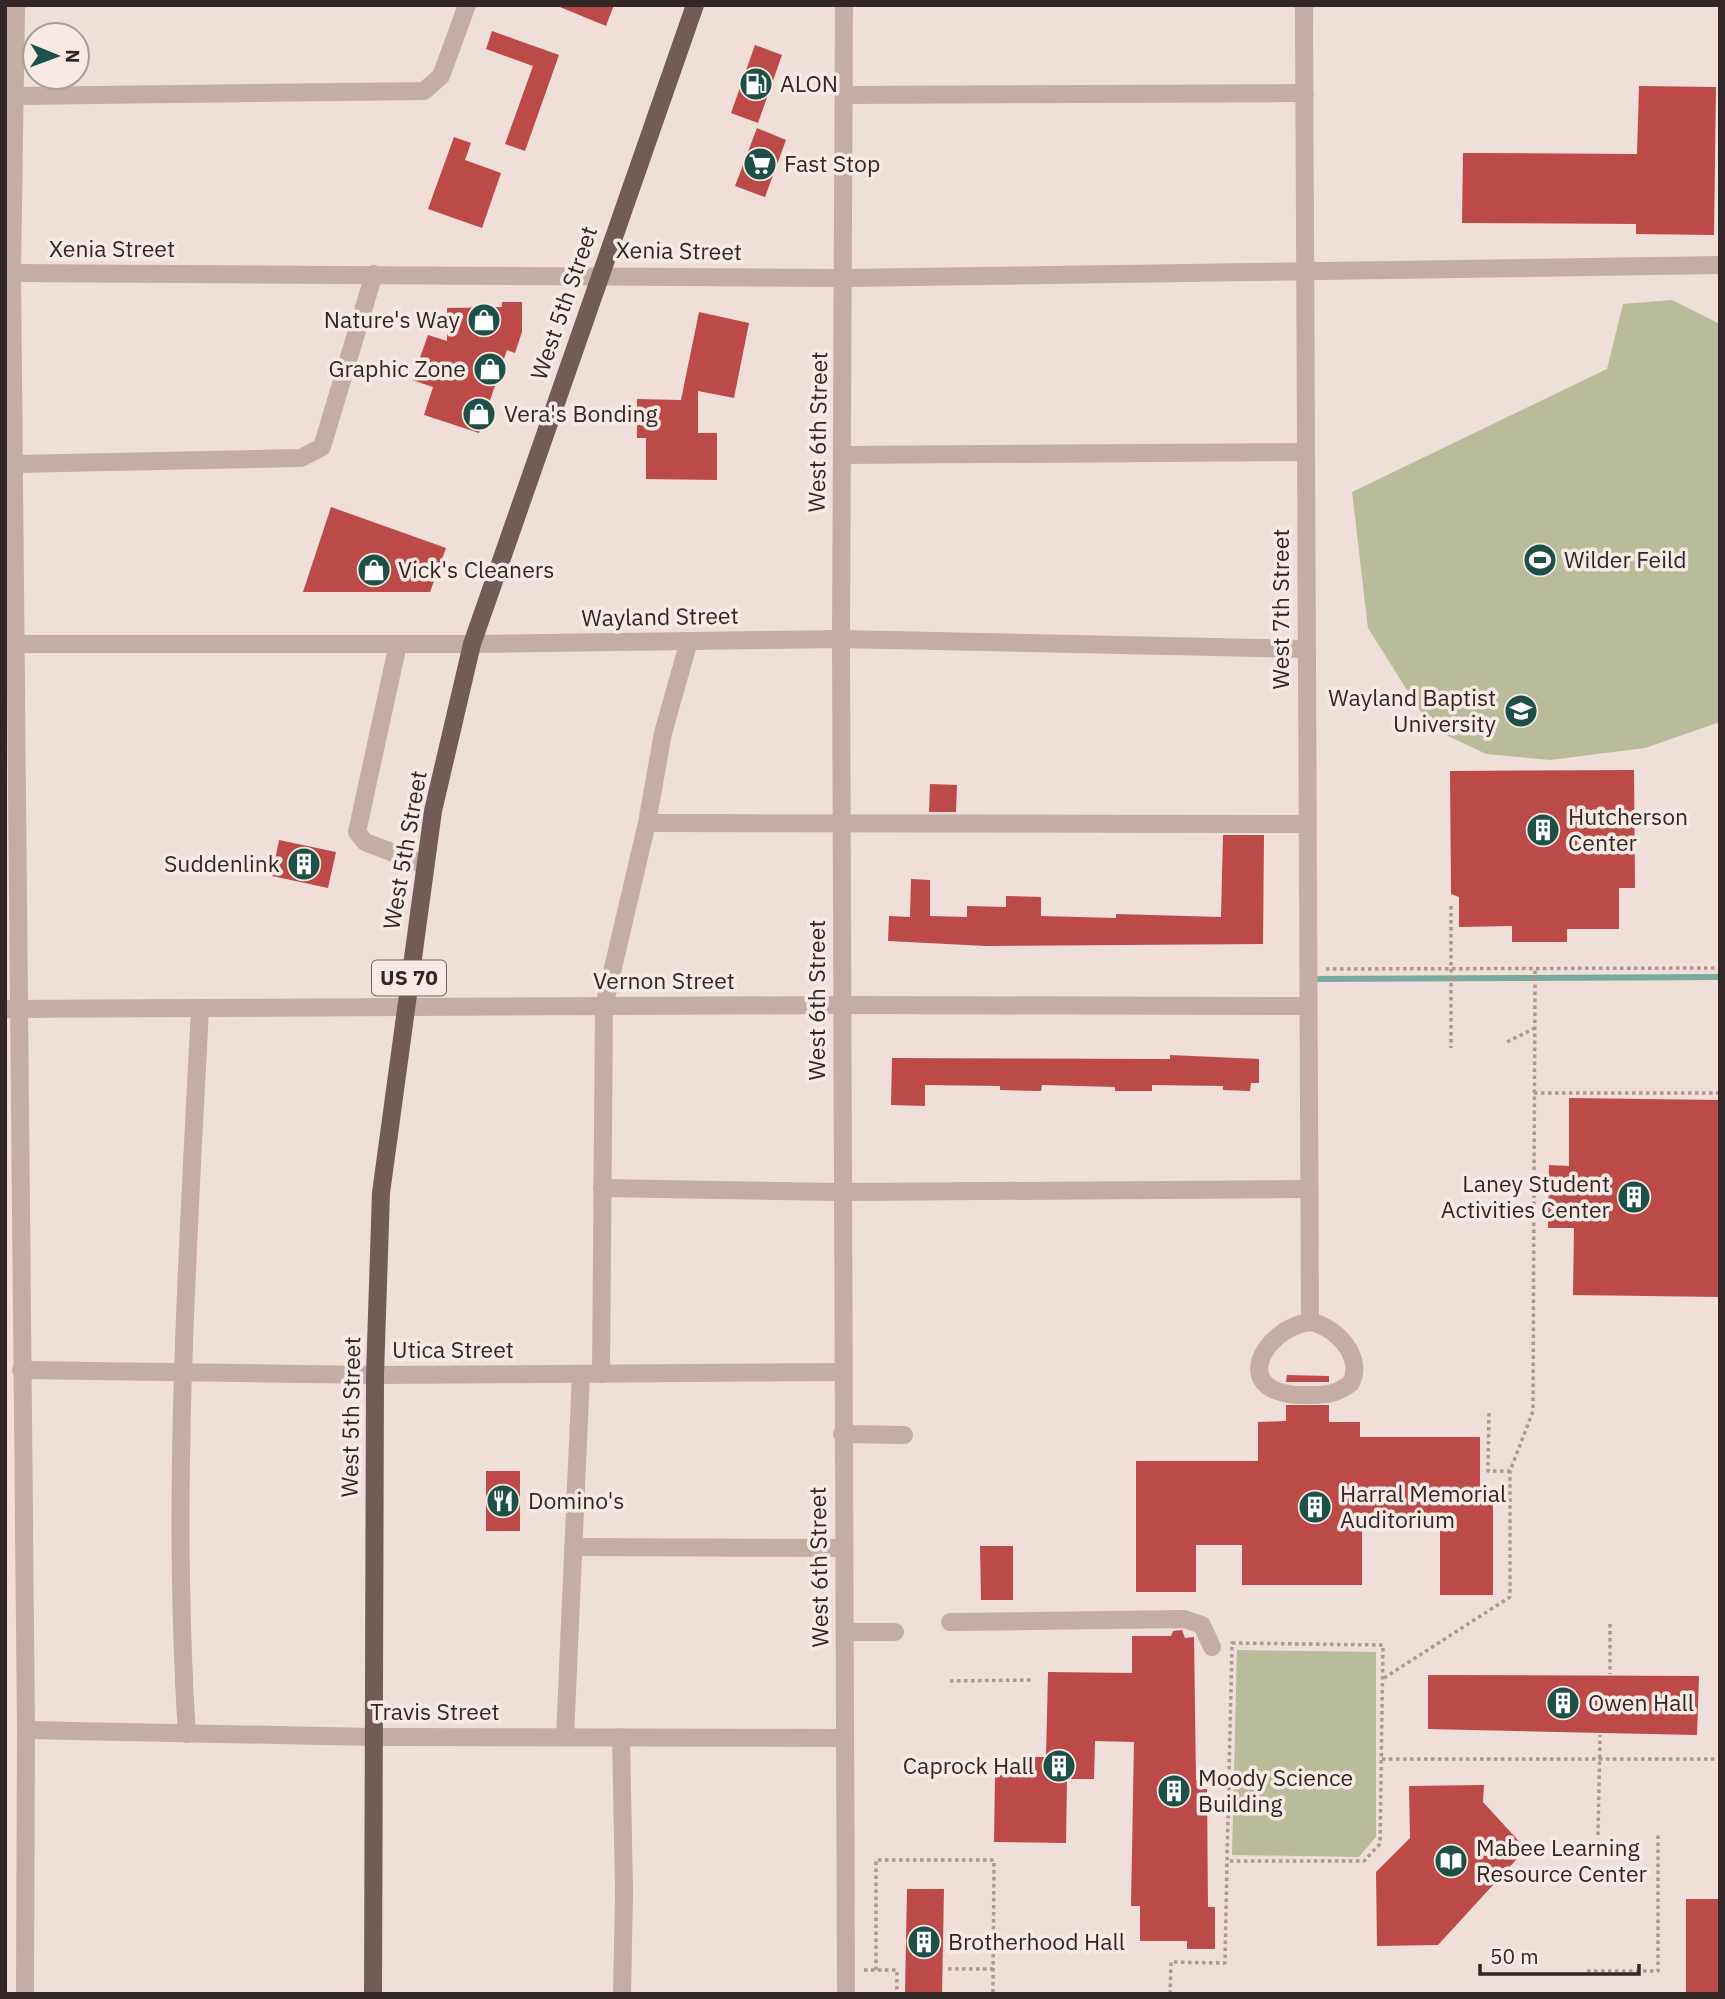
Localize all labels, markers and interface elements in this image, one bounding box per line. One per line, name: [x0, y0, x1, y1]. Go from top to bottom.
north arrow: [21, 21, 91, 91]
text: N: [61, 49, 85, 63]
fuel station icon: ALON: [737, 65, 775, 103]
place label: ALON: [780, 68, 838, 98]
supermarket icon: Fast Stop: [741, 145, 779, 183]
place label: Fast Stop: [784, 148, 880, 178]
street label: West 5th Street: [523, 222, 603, 384]
street label: Xenia Street: [49, 233, 175, 263]
street label: Xenia Street: [616, 234, 742, 266]
shop icon: Nature's Way: [465, 301, 503, 339]
place label: Nature's Way: [324, 304, 461, 334]
shop icon: Graphic Zone: [471, 350, 509, 388]
street label: West 6th Street: [801, 351, 833, 513]
place label: Graphic Zone: [328, 353, 466, 383]
shop icon: Vera's Bonding: [460, 395, 498, 433]
place label: Vera's Bonding: [504, 398, 658, 428]
street label: West 7th Street: [1265, 529, 1295, 689]
sports icon: Wilder Feild: [1521, 541, 1559, 579]
place label: Wilder Feild: [1564, 544, 1687, 574]
shop icon: Vick's Cleaners: [355, 551, 393, 589]
place label: Vick's Cleaners: [398, 554, 554, 584]
street label: Wayland Street: [581, 600, 739, 632]
place label: Wayland Baptist University: [1328, 682, 1497, 738]
school or university icon: Wayland Baptist University: [1502, 692, 1540, 730]
street label: West 5th Street: [375, 768, 433, 932]
place label: Hutcherson Center: [1568, 801, 1688, 857]
building icon: Hutcherson Center: [1524, 811, 1562, 849]
building icon: Suddenlink: [285, 845, 323, 883]
place label: Suddenlink: [164, 848, 280, 878]
street label: West 6th Street: [801, 920, 831, 1080]
road number: US 70: [372, 960, 446, 996]
street label: Vernon Street: [593, 965, 735, 995]
place label: Laney Student Activities Center: [1441, 1168, 1611, 1224]
building icon: Laney Student Activities Center: [1615, 1178, 1653, 1216]
street label: Utica Street: [392, 1334, 514, 1364]
street label: West 5th Street: [334, 1336, 366, 1498]
place label: Harral Memorial Auditorium: [1340, 1478, 1506, 1534]
restaurant icon: Domino's: [484, 1482, 522, 1520]
place label: Domino's: [528, 1485, 624, 1515]
street label: West 6th Street: [802, 1486, 834, 1648]
building icon: Harral Memorial Auditorium: [1296, 1488, 1334, 1526]
building icon: Owen Hall: [1544, 1684, 1582, 1722]
place label: Owen Hall: [1588, 1687, 1694, 1717]
street label: Travis Street: [370, 1696, 500, 1726]
building icon: Caprock Hall: [1040, 1747, 1078, 1785]
place label: Caprock Hall: [903, 1750, 1034, 1780]
place label: Moody Science Building: [1198, 1762, 1353, 1818]
building icon: Moody Science Building: [1155, 1772, 1193, 1810]
place label: Mabee Learning Resource Center: [1476, 1832, 1648, 1888]
library icon: Mabee Learning Resource Center: [1432, 1842, 1470, 1880]
building icon: Brotherhood Hall: [905, 1923, 943, 1961]
place label: Brotherhood Hall: [948, 1926, 1125, 1956]
scale bar: [1480, 1932, 1639, 1976]
text: 50 m: [1490, 1942, 1539, 1970]

